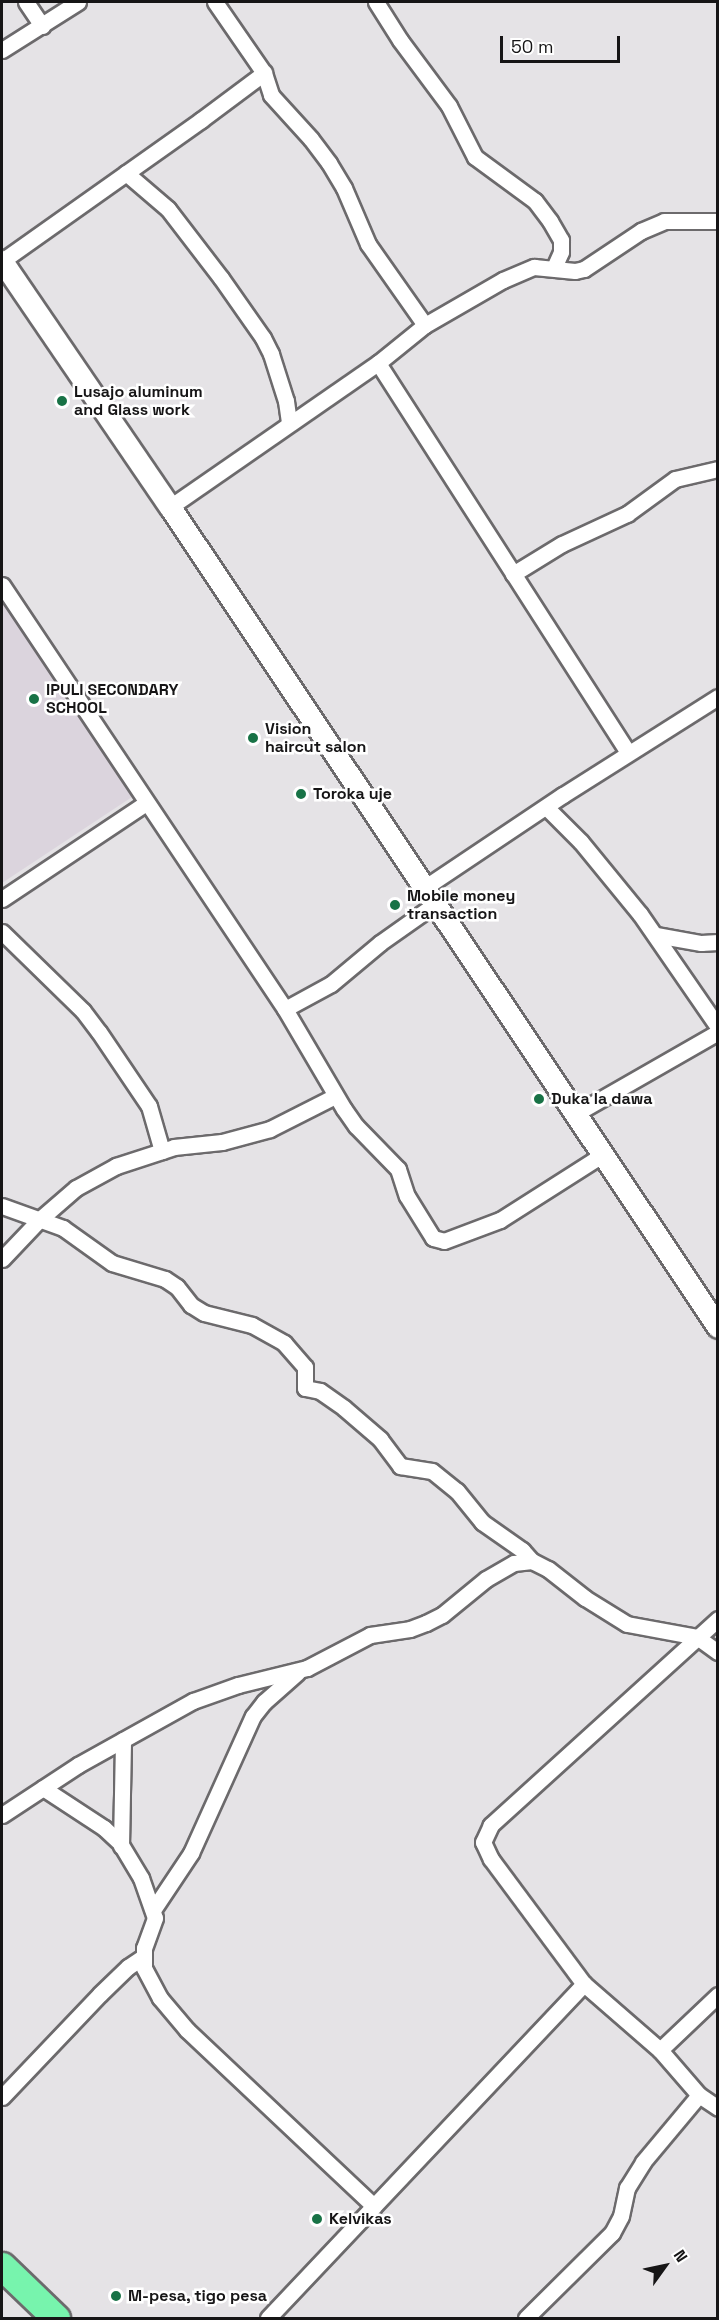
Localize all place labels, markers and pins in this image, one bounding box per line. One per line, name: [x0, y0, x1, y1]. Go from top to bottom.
place label: Lusajo aluminum and Glass work: [74, 382, 203, 420]
marker: Lusajo aluminum and Glass work: [55, 394, 69, 408]
place label: IPULI SECONDARY SCHOOL: [46, 680, 179, 718]
marker: IPULI SECONDARY SCHOOL: [27, 692, 41, 706]
place label: Vision haircut salon: [265, 719, 366, 757]
marker: Vision haircut salon: [246, 731, 260, 745]
place label: Toroka uje: [313, 784, 392, 804]
marker: Toroka uje: [294, 787, 308, 801]
place label: Mobile money transaction: [407, 886, 515, 924]
marker: Mobile money transaction: [388, 898, 402, 912]
place label: Duka la dawa: [551, 1089, 652, 1109]
marker: Duka la dawa: [532, 1092, 546, 1106]
place label: Kelvikas: [329, 2209, 392, 2229]
marker: Kelvikas: [310, 2212, 324, 2226]
place label: M-pesa, tigo pesa: [128, 2286, 267, 2306]
marker: M-pesa, tigo pesa: [109, 2289, 123, 2303]

